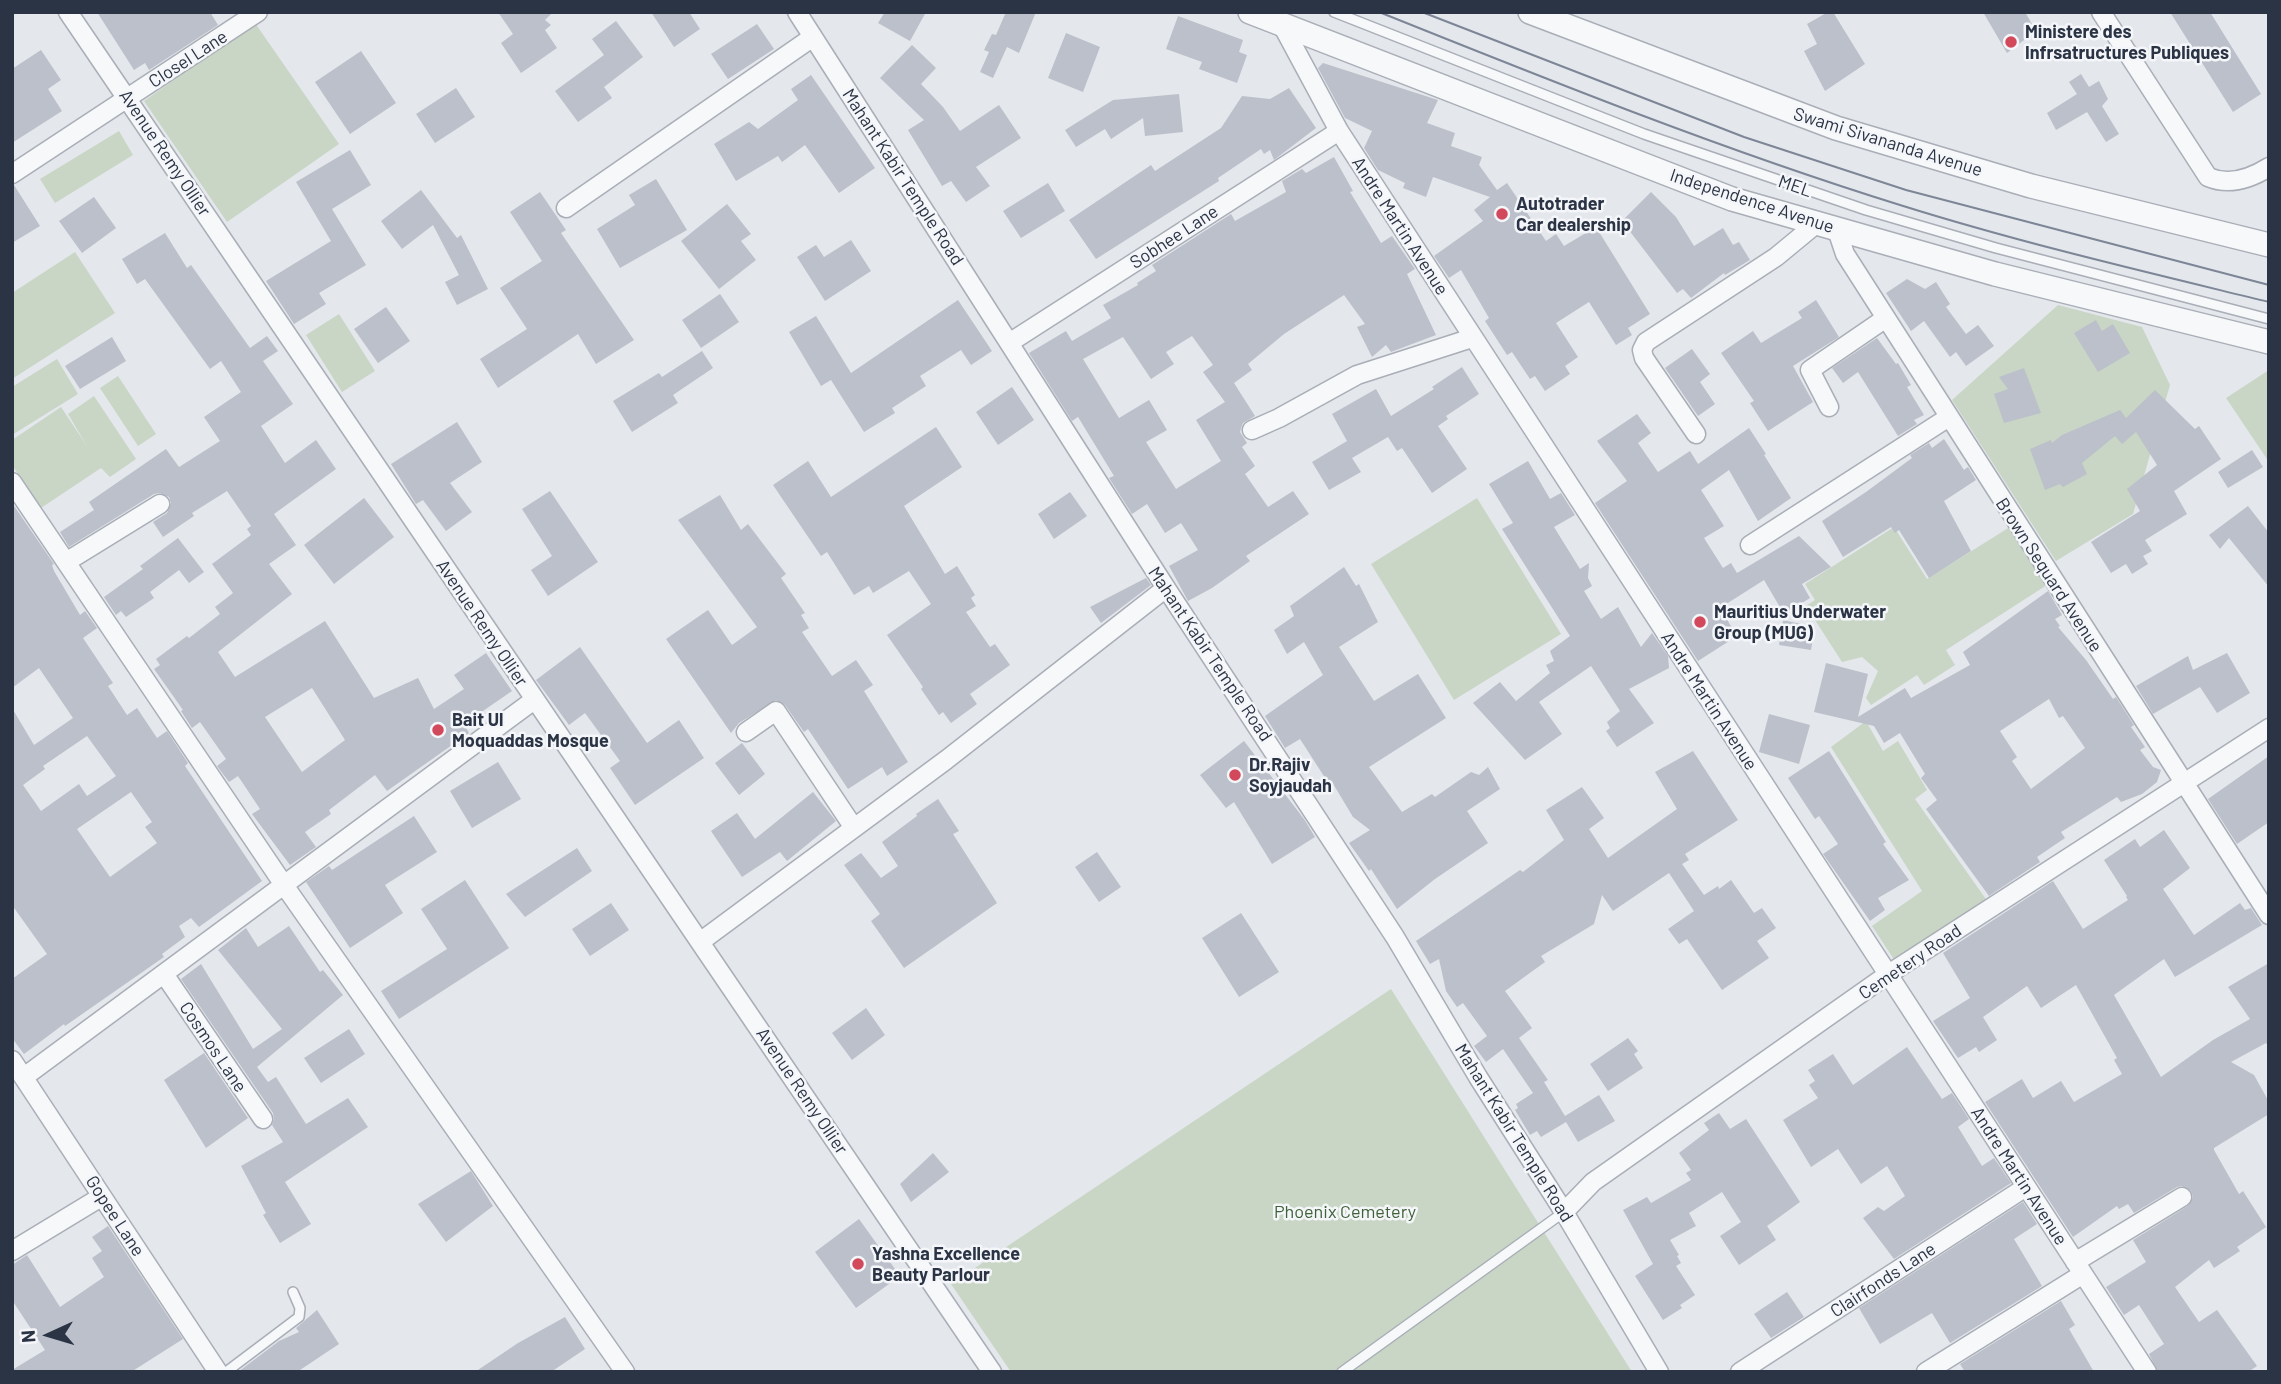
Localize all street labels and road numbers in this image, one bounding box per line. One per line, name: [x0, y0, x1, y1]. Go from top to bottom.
street label: Closel Lane: [145, 26, 231, 92]
street label: Mahant Kabir Temple Road: [838, 85, 968, 269]
street label: Avenue Remy Ollier: [115, 86, 215, 220]
street label: Swami Sivananda Avenue: [1791, 103, 1985, 181]
street label: Andre Martin Avenue: [1347, 153, 1453, 299]
street label: Independence Avenue: [1667, 164, 1837, 238]
street label: MEL: [1775, 170, 1815, 202]
street label: Sobhee Lane: [1126, 200, 1222, 274]
street label: Brown Sequard Avenue: [1991, 494, 2107, 656]
street label: Avenue Remy Ollier: [432, 556, 532, 690]
street label: Mahant Kabir Temple Road: [1143, 563, 1277, 745]
street label: Andre Martin Avenue: [1656, 628, 1762, 774]
street label: Cemetery Road: [1854, 920, 1966, 1004]
street label: Cosmos Lane: [175, 998, 251, 1096]
street label: Avenue Remy Ollier: [752, 1024, 852, 1158]
street label: Mahant Kabir Temple Road: [1450, 1040, 1578, 1226]
street label: Andre Martin Avenue: [1966, 1103, 2072, 1249]
street label: Gopee Lane: [81, 1172, 149, 1260]
street label: Clairfonds Lane: [1826, 1238, 1940, 1322]

